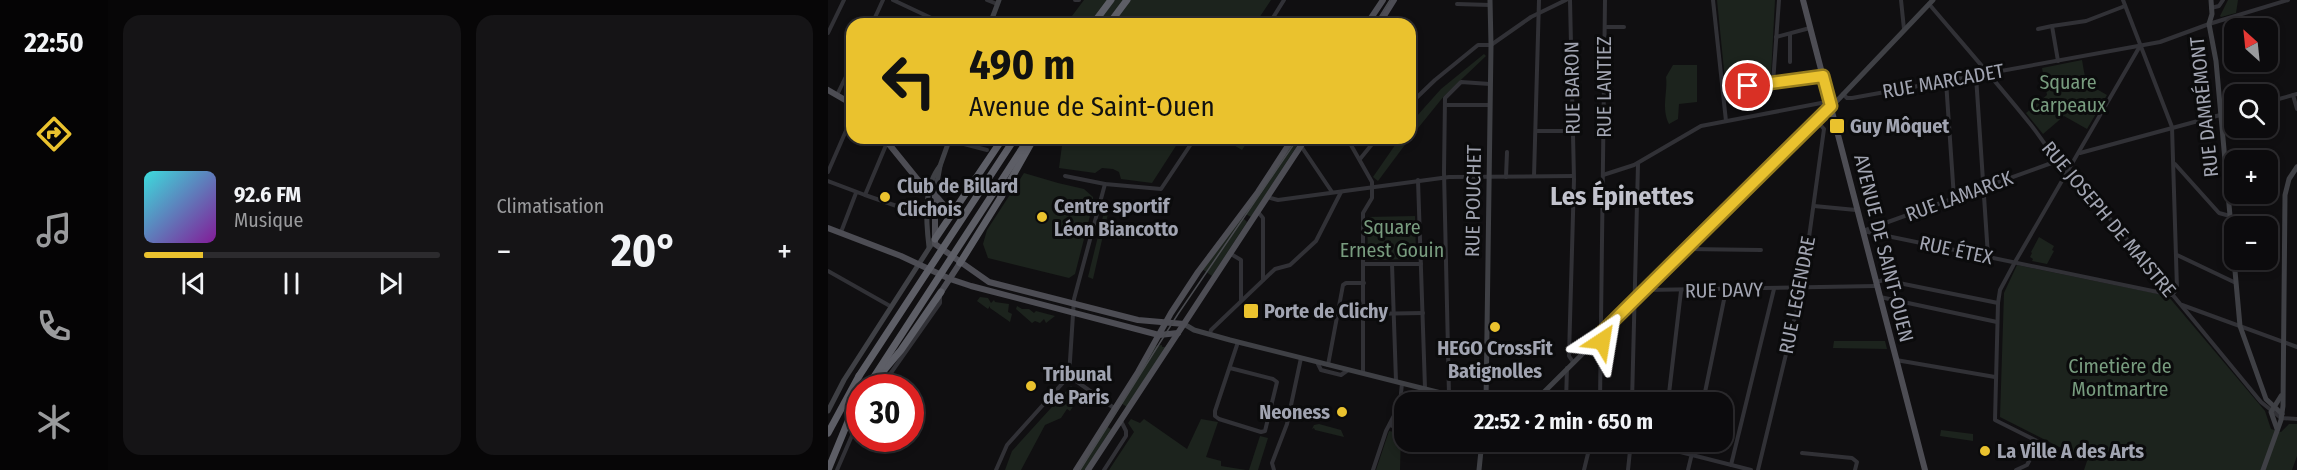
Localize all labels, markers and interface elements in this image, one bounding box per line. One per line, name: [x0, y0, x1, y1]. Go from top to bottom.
north arrow: [2224, 18, 2278, 72]
map controls: [2224, 18, 2278, 270]
text: 22:50: [24, 27, 84, 59]
street label: RUE DAMRÉMONT: [2185, 35, 2223, 178]
street label: RUE LANTIEZ: [1592, 36, 1616, 138]
text: 490 m: [969, 40, 1075, 90]
street label: RUE BARON: [1559, 41, 1585, 135]
icon: left: [870, 42, 948, 120]
street label: RUE MARCADET: [1880, 58, 2006, 103]
pin: [1722, 60, 1773, 111]
icon: arrive: [1731, 69, 1764, 102]
park label: Square Carpeaux: [2030, 70, 2106, 117]
button: search: [2224, 84, 2278, 138]
text: Avenue de Saint-Ouen: [969, 91, 1215, 123]
icon: directions: [33, 113, 75, 155]
place label: Guy Môquet: [1850, 114, 1950, 138]
marker: Guy Môquet: [1828, 117, 1846, 135]
street label: RUE JOSEPH DE MAISTRE: [2037, 136, 2181, 302]
street label: RUE POUCHET: [1460, 144, 1486, 257]
button: +: [2224, 150, 2278, 204]
street label: AVENUE DE SAINT-OUEN: [1849, 152, 1919, 344]
street label: RUE LAMARCK: [1902, 165, 2016, 226]
place label: Club de Billard Clichois: [897, 174, 1018, 221]
district label: Les Épinettes: [1550, 180, 1694, 212]
text: 92.6 FM: [234, 181, 301, 208]
marker: Club de Billard Clichois: [878, 190, 892, 204]
text: Climatisation: [497, 194, 604, 218]
place label: Centre sportif Léon Biancotto: [1054, 194, 1179, 241]
text: Musique: [234, 208, 303, 232]
icon: music: [33, 209, 75, 251]
marker: Centre sportif Léon Biancotto: [1035, 210, 1049, 224]
park label: Square Ernest Gouin: [1340, 215, 1444, 262]
button: −: [2224, 216, 2278, 270]
text: 20°: [611, 224, 677, 278]
street label: RUE ÉTEX: [1917, 231, 1995, 270]
text: −: [497, 232, 511, 272]
text: +: [777, 232, 792, 272]
street label: RUE LEGENDRE: [1774, 234, 1820, 356]
icon: previous: [177, 267, 210, 300]
icon: pause: [275, 267, 308, 300]
icon: next: [374, 267, 407, 300]
street label: RUE DAVY: [1685, 277, 1763, 303]
place label: Porte de Clichy: [1264, 299, 1388, 323]
marker: Porte de Clichy: [1242, 302, 1260, 320]
icon: phone: [33, 305, 75, 347]
position arrow: [1570, 309, 1634, 373]
marker: HEGO CrossFit Batignolles: [1488, 320, 1502, 334]
place label: HEGO CrossFit Batignolles: [1437, 336, 1554, 383]
park label: Cimetière de Montmartre: [2068, 354, 2172, 401]
place label: Tribunal de Paris: [1043, 362, 1112, 409]
speed limit sign: 30: [846, 374, 924, 452]
marker: Tribunal de Paris: [1024, 379, 1038, 393]
place label: Neoness: [1259, 400, 1330, 424]
icon: climate: [33, 401, 75, 443]
marker: Neoness: [1335, 405, 1349, 419]
text: 22:52 · 2 min · 650 m: [1474, 408, 1653, 435]
place label: La Ville A des Arts: [1997, 439, 2144, 463]
marker: La Ville A des Arts: [1978, 444, 1992, 458]

